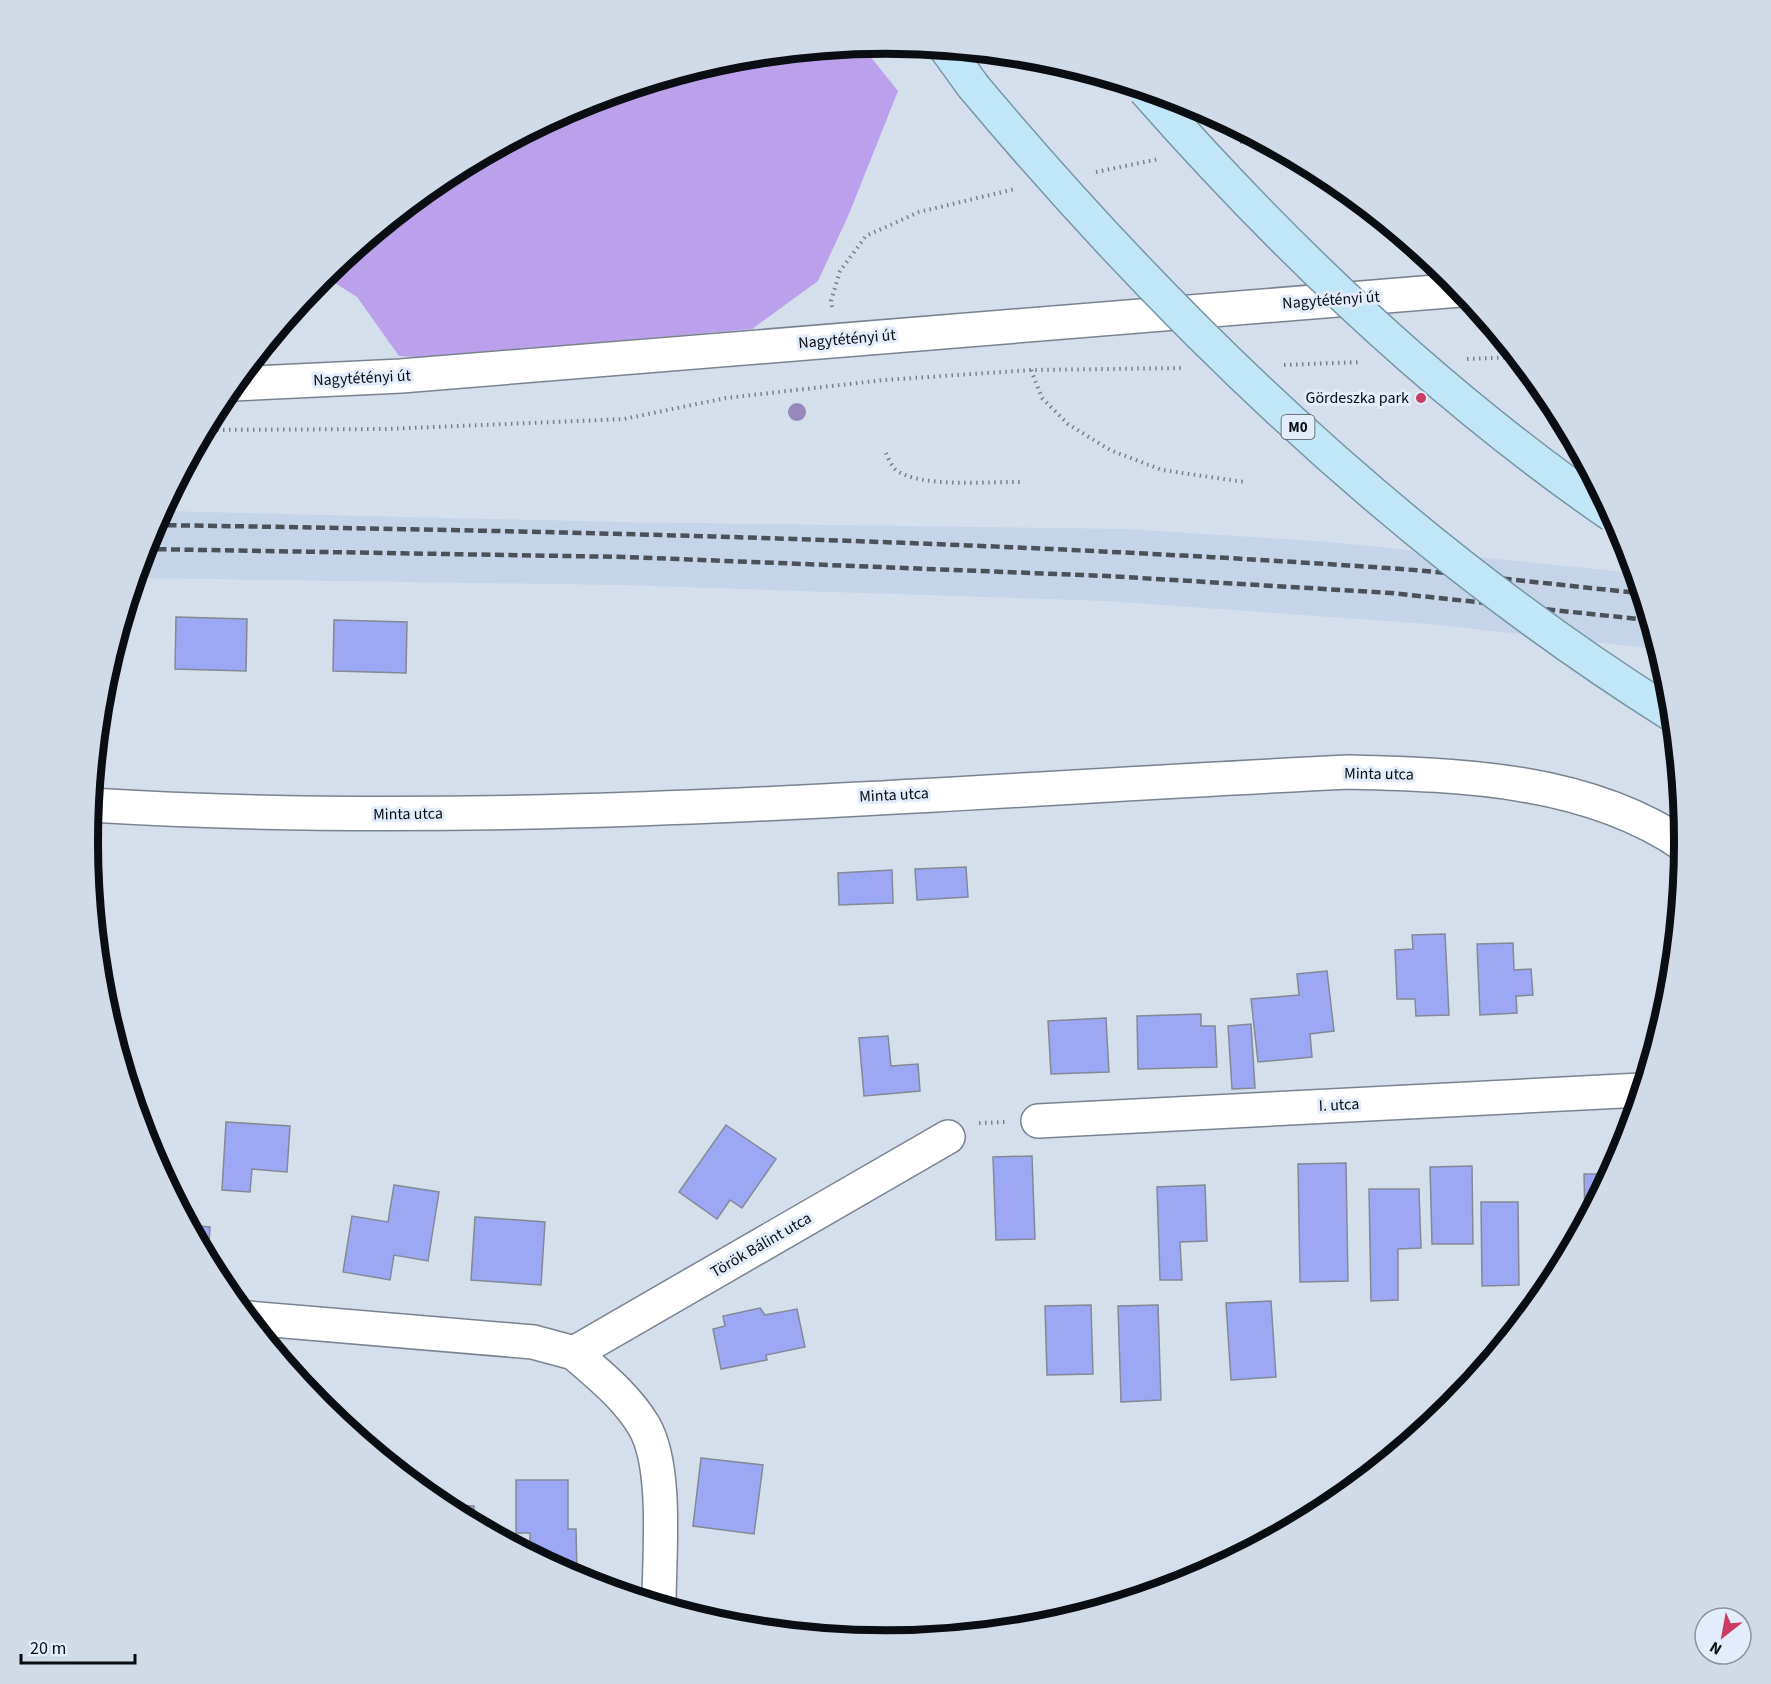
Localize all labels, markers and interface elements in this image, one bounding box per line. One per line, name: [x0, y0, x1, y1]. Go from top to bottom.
street label: Nagytétényi út: [1281, 286, 1381, 314]
street label: Nagytétényi út: [797, 324, 897, 354]
street label: Nagytétényi út: [313, 364, 412, 392]
place label: Gördeszka park: [1306, 387, 1409, 409]
marker: Gördeszka park: [1414, 391, 1428, 405]
road number: M0: [1282, 415, 1314, 439]
street label: Minta utca: [1344, 762, 1414, 786]
street label: Minta utca: [859, 782, 929, 808]
street label: Minta utca: [373, 802, 443, 826]
street label: I. utca: [1318, 1093, 1360, 1117]
street label: Török Bálint utca: [706, 1207, 816, 1283]
north arrow: [1693, 1606, 1753, 1666]
scale bar: [21, 1627, 135, 1665]
text: 20 m: [30, 1636, 66, 1661]
text: N: [1706, 1636, 1726, 1660]

